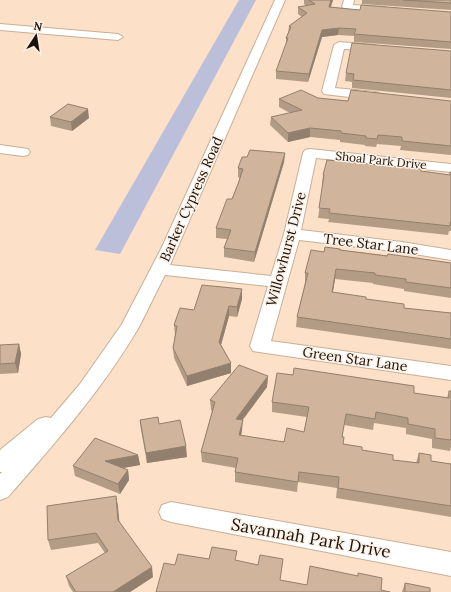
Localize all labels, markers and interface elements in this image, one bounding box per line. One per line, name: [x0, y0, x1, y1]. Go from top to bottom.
north arrow: [16, 16, 56, 56]
text: N: [32, 18, 44, 34]
street label: Barker Cypress Road: [155, 134, 227, 264]
street label: Shoal Park Drive: [335, 148, 428, 172]
street label: Willowhurst Drive: [262, 189, 310, 308]
street label: Tree Star Lane: [323, 229, 420, 259]
street label: Green Star Lane: [301, 343, 409, 375]
street label: Savannah Park Drive: [229, 513, 393, 563]

